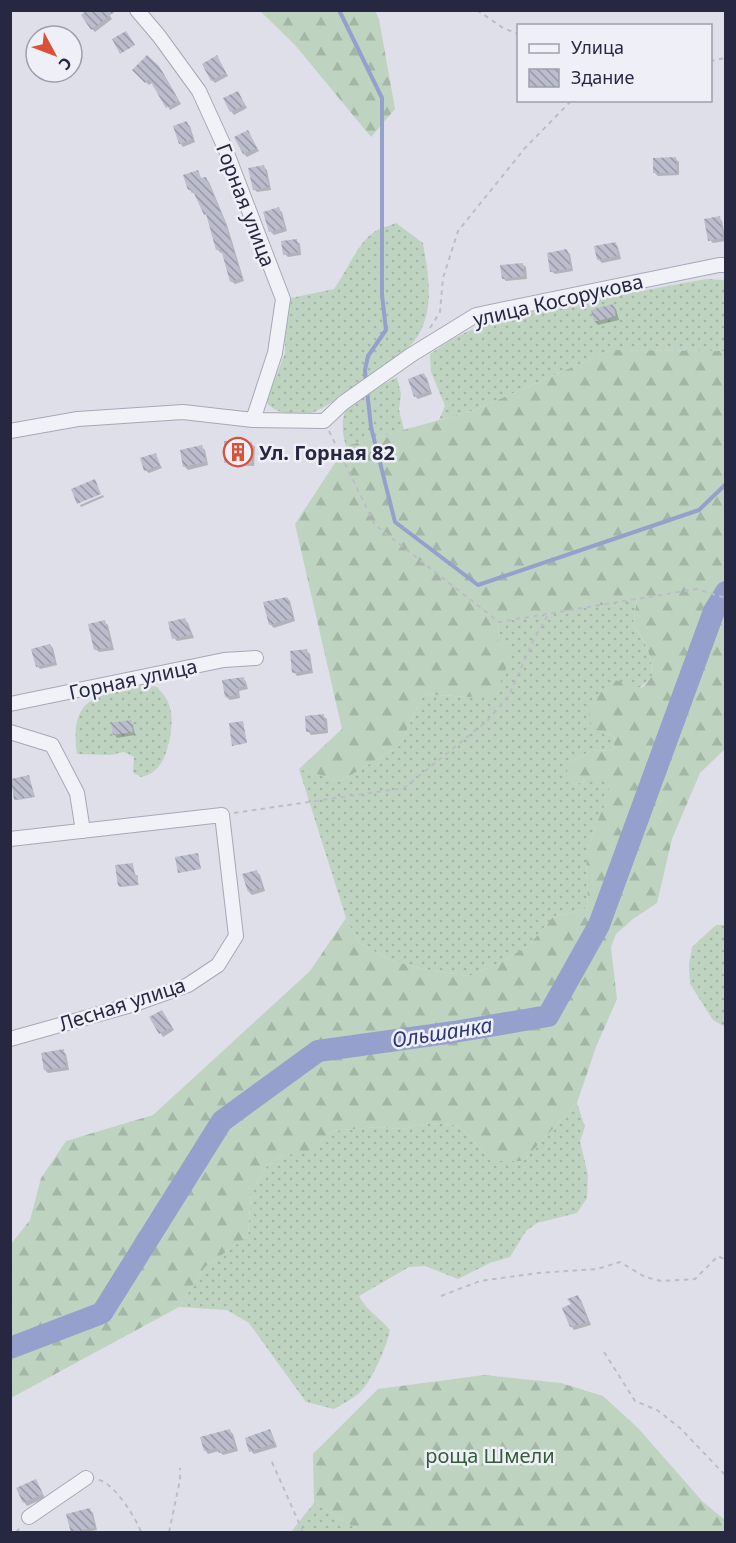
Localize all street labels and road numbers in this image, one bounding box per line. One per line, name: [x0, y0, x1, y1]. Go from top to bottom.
street label: Горная улица: [210, 139, 282, 271]
street label: улица Косорукова: [470, 267, 646, 333]
street label: Горная улица: [66, 652, 200, 706]
street label: Лесная улица: [55, 971, 189, 1037]

